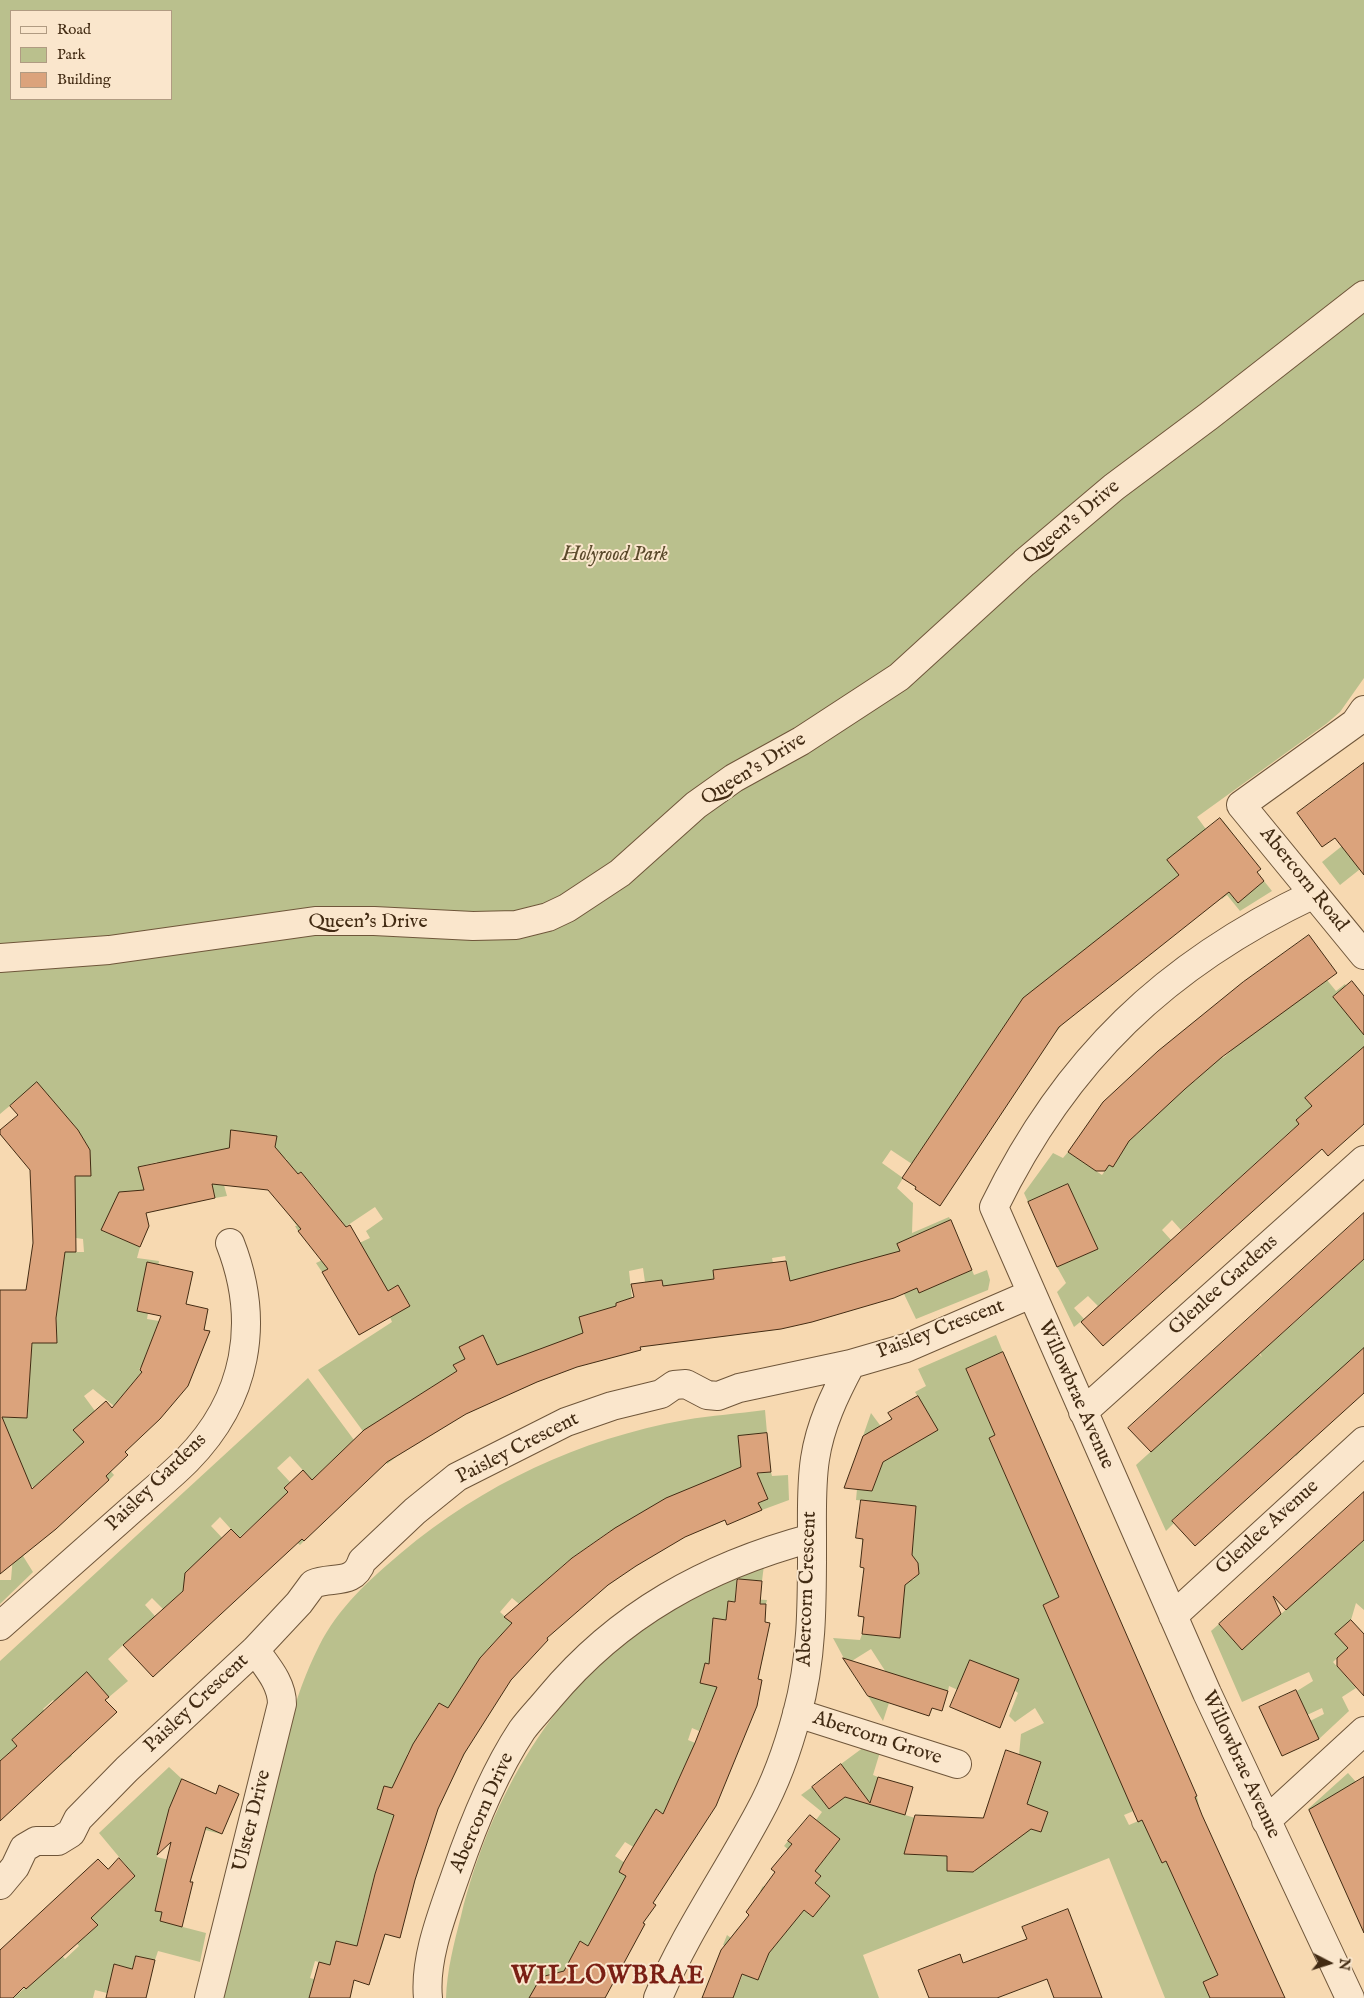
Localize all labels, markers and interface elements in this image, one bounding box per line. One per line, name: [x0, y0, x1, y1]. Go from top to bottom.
legend: [10, 10, 172, 100]
text: Road: [57, 20, 91, 39]
text: Park: [57, 45, 86, 64]
text: Building: [57, 70, 111, 89]
street label: Queen's Drive: [1019, 476, 1125, 570]
park label: Holyrood Park: [562, 544, 668, 568]
street label: Queen's Drive: [697, 728, 811, 812]
street label: Abercorn Road: [1254, 823, 1352, 937]
street label: Queen's Drive: [308, 911, 428, 935]
street label: Glenlee Gardens: [1164, 1231, 1284, 1341]
street label: Paisley Crescent: [874, 1295, 1008, 1365]
street label: Willowbrae Avenue: [1031, 1317, 1119, 1473]
street label: Paisley Crescent: [453, 1408, 583, 1490]
street label: Paisley Gardens: [102, 1429, 212, 1537]
street label: Glenlee Avenue: [1212, 1475, 1324, 1581]
street label: Abercorn Crescent: [793, 1511, 823, 1667]
street label: Paisley Crescent: [140, 1649, 254, 1759]
street label: Willowbrae Avenue: [1195, 1687, 1285, 1843]
street label: Abercorn Grove: [809, 1707, 945, 1771]
street label: Abercorn Drive: [446, 1749, 520, 1877]
street label: Ulster Drive: [229, 1768, 277, 1874]
north arrow: [1304, 1938, 1354, 1988]
text: N: [1334, 1957, 1353, 1971]
district label: WILLOWBRAE: [510, 1963, 706, 1993]

